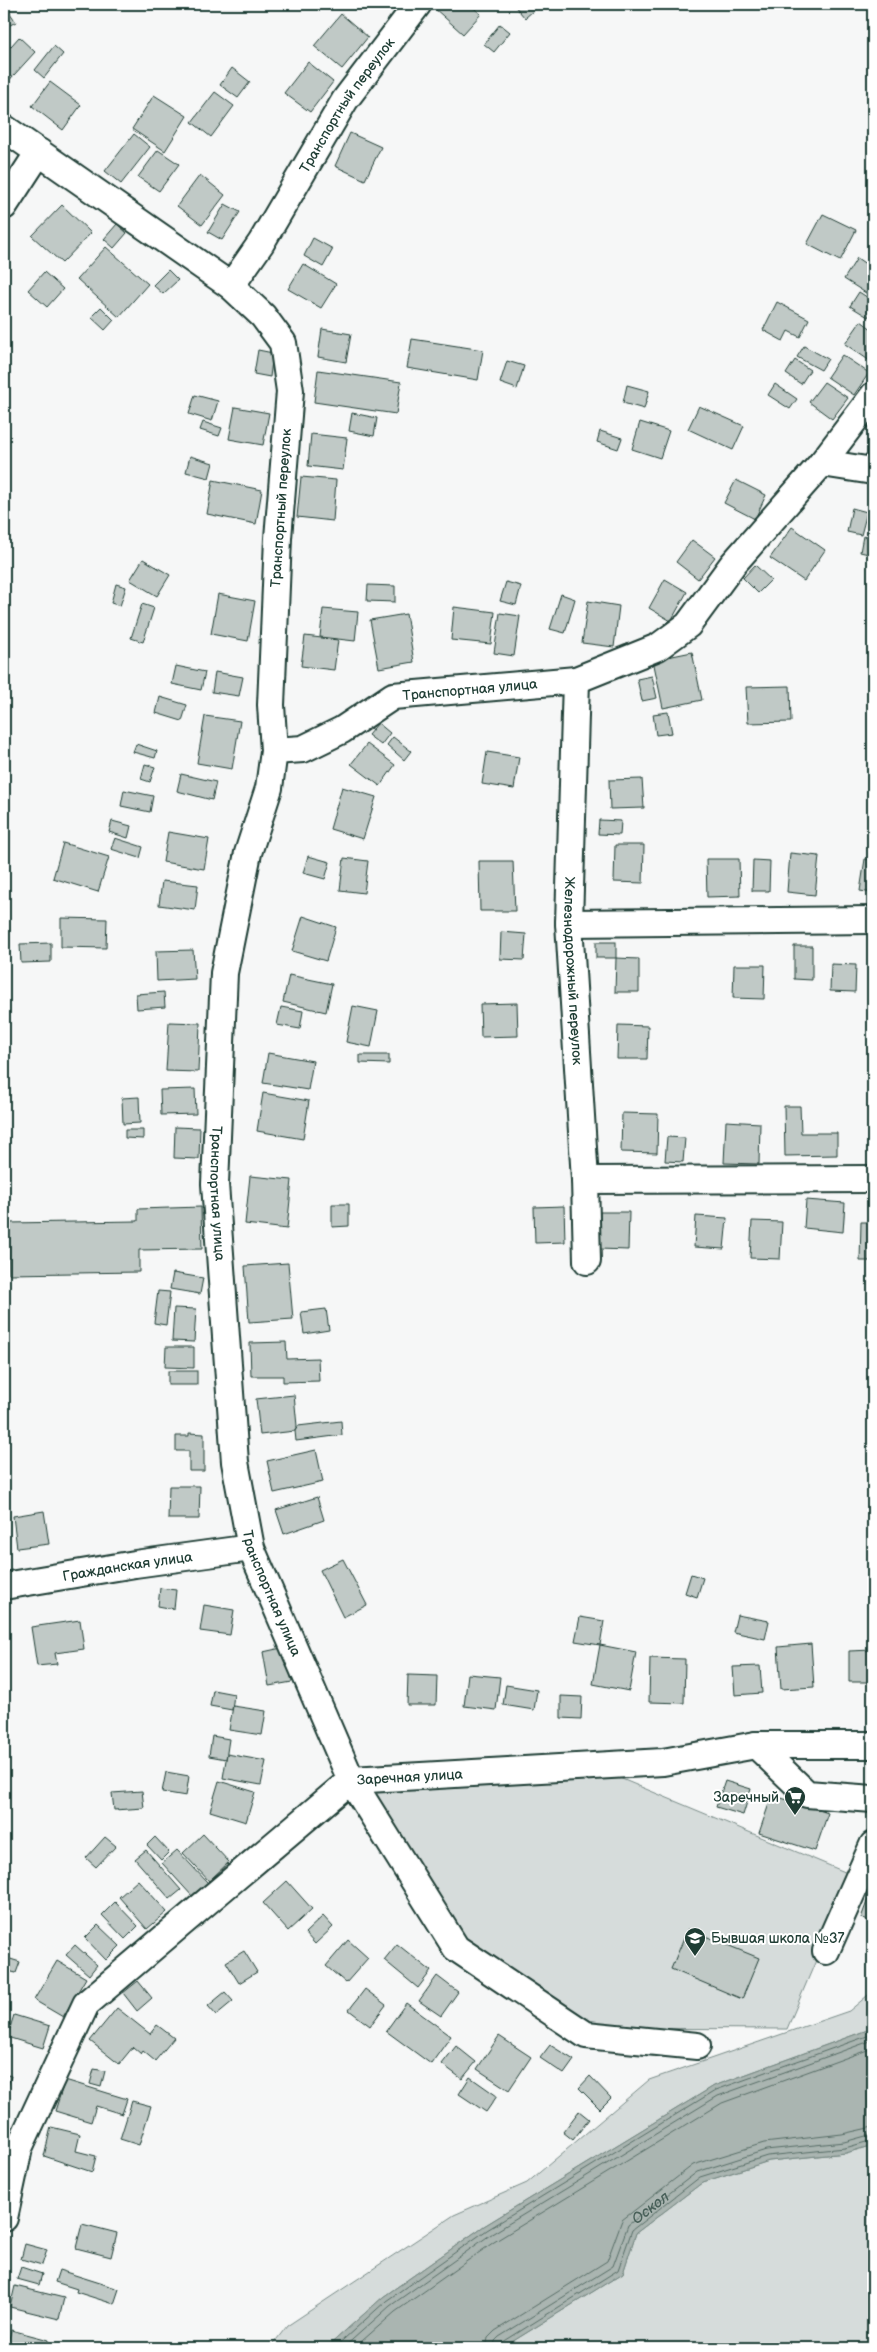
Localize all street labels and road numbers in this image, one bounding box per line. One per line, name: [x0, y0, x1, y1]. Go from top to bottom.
street label: Транспортный переулок: [296, 34, 398, 176]
street label: Транспортный переулок: [267, 427, 295, 588]
street label: Транспортная улица: [402, 675, 539, 704]
street label: Железнодорожный переулок: [560, 876, 586, 1066]
street label: Транспортная улица: [206, 1126, 229, 1262]
street label: Транспортная улица: [239, 1528, 305, 1659]
street label: Гражданская улица: [61, 1548, 194, 1585]
street label: Заречная улица: [356, 1765, 464, 1788]

